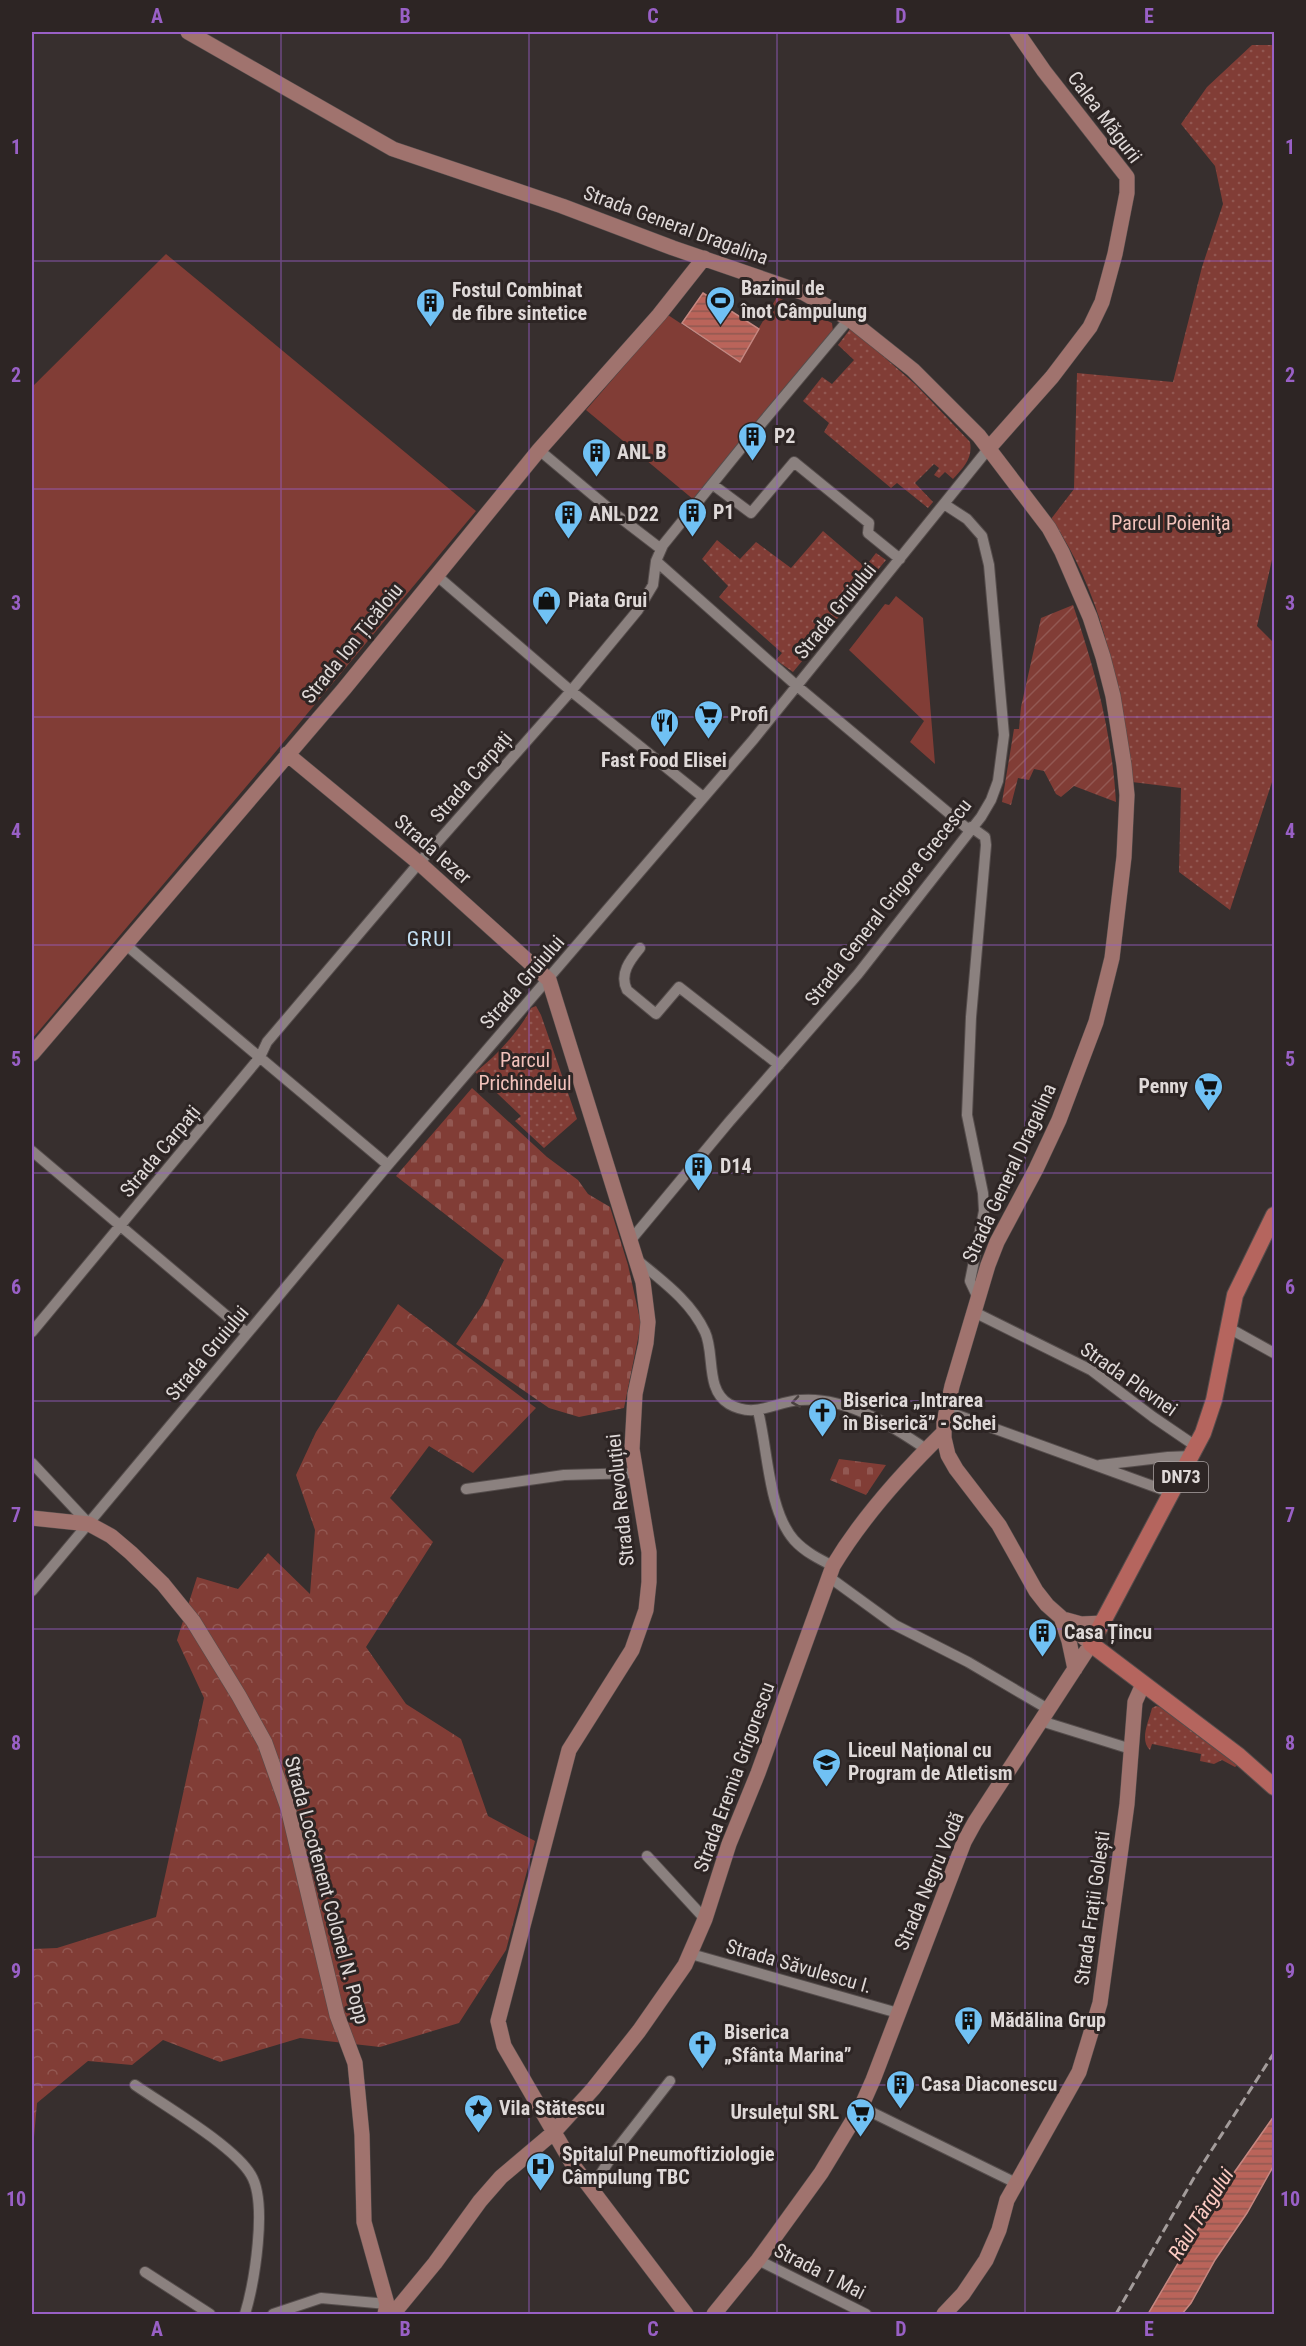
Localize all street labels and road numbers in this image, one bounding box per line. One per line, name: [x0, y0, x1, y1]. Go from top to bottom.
street label: Calea Măgurii: [1063, 66, 1147, 168]
street label: Strada General Dragalina: [580, 180, 772, 270]
street label: Strada Gruiului: [789, 558, 881, 664]
street label: Strada Ion Țicăloiu: [296, 578, 408, 708]
street label: Strada Carpați: [425, 727, 518, 828]
street label: Strada General Grigore Grecescu: [800, 794, 976, 1010]
street label: Strada Iezer: [390, 809, 476, 889]
street label: Strada Gruiului: [475, 930, 569, 1034]
street label: Strada General Dragalina: [957, 1080, 1061, 1266]
street label: Strada Carpați: [115, 1100, 206, 1203]
street label: Strada Gruiului: [160, 1301, 254, 1405]
street label: Strada Plevnei: [1076, 1337, 1182, 1421]
street label: Strada Revoluției: [601, 1433, 640, 1567]
road number: DN73: [1154, 1462, 1208, 1492]
street label: Strada Eremia Grigorescu: [688, 1679, 780, 1875]
street label: Strada Locotenent Colonel N. Popp: [280, 1753, 374, 2027]
street label: Strada Negru Vodă: [889, 1808, 969, 1954]
street label: Strada Frații Golești: [1069, 1829, 1116, 1987]
street label: Strada Săvulescu I.: [723, 1934, 875, 1998]
street label: Strada 1 Mai: [770, 2238, 870, 2304]

